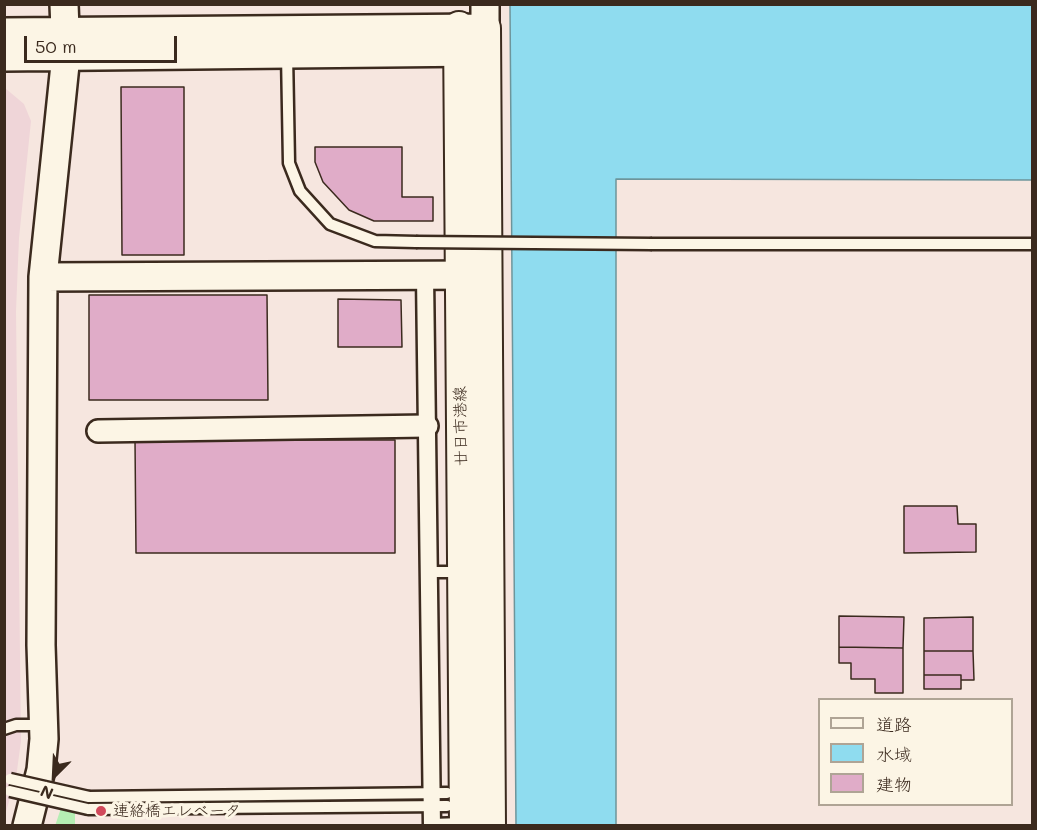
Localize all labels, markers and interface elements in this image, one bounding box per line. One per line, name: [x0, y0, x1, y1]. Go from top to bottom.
scale bar: [27, 24, 180, 62]
text: 50 m: [35, 34, 77, 58]
street label: 廿日市港線: [451, 386, 471, 466]
legend: [818, 698, 1013, 806]
text: 道路: [876, 712, 912, 736]
text: 水域: [876, 742, 912, 766]
north arrow: [24, 746, 84, 806]
text: 建物: [876, 772, 912, 796]
text: N: [37, 781, 56, 805]
place label: 連絡橋エレベータ: [113, 801, 241, 821]
marker: 連絡橋エレベータ: [94, 804, 108, 818]

